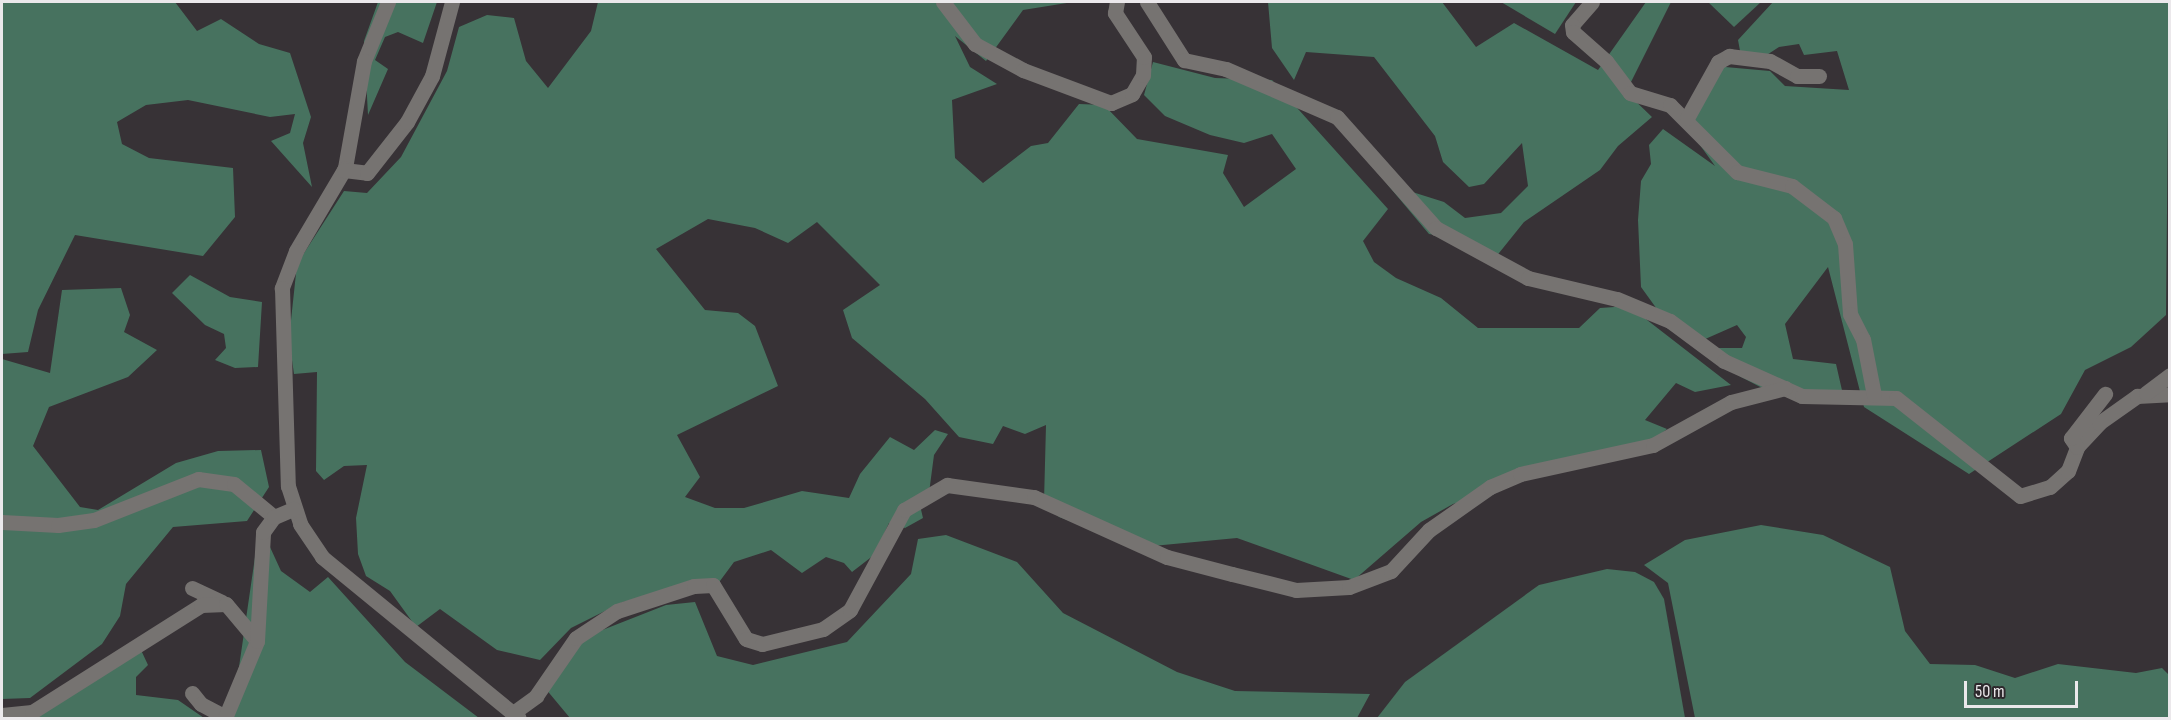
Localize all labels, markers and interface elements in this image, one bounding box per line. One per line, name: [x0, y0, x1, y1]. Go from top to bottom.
scale bar: [1967, 669, 2081, 707]
text: 50 m: [1975, 681, 2005, 702]

